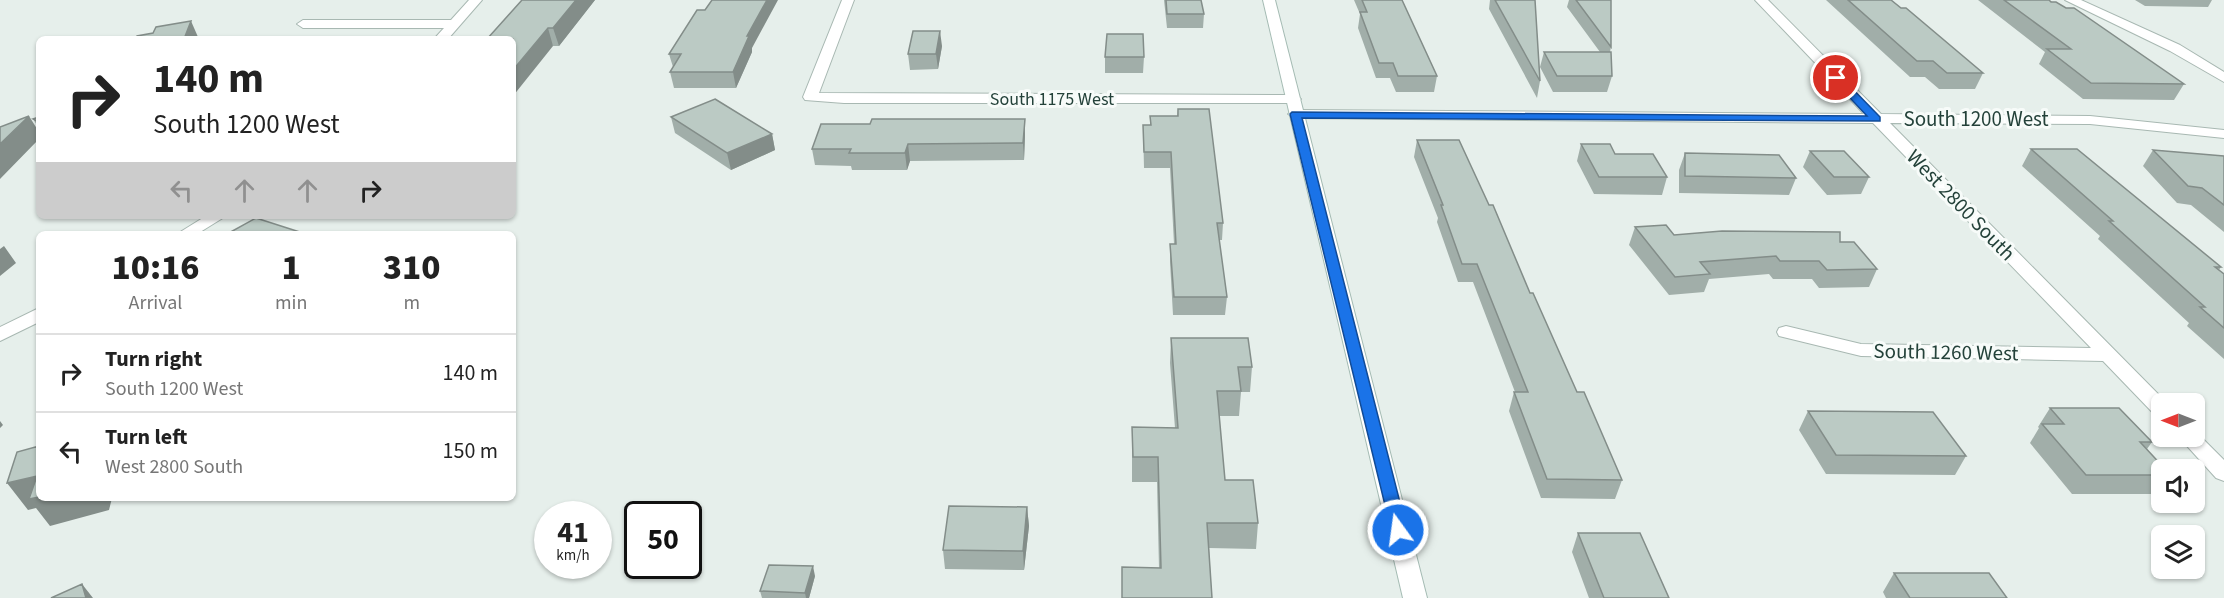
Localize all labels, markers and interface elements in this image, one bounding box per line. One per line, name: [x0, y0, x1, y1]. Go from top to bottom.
text: 140 m: [153, 49, 264, 109]
pin: [1810, 52, 1861, 103]
icon: right: [54, 60, 132, 138]
icon: arrive: [1819, 61, 1852, 94]
street label: South 1175 West: [990, 87, 1114, 112]
street label: South 1200 West: [1903, 104, 2049, 134]
text: South 1200 West: [153, 105, 340, 144]
street label: West 2800 South: [1900, 142, 2022, 268]
icon: left: [165, 174, 198, 207]
icon: ahead: [228, 174, 261, 207]
icon: ahead: [291, 174, 324, 207]
icon: right: [354, 174, 387, 207]
text: 10:16: [111, 242, 200, 293]
text: 1: [282, 242, 301, 293]
text: 310: [383, 242, 441, 293]
text: Arrival: [129, 289, 182, 317]
text: min: [275, 289, 307, 317]
text: m: [403, 289, 420, 317]
street label: South 1260 West: [1873, 336, 2019, 368]
text: Turn right: [105, 343, 202, 375]
icon: right: [54, 357, 87, 390]
text: 140 m: [443, 357, 498, 389]
text: South 1200 West: [105, 375, 243, 403]
north arrow: [2151, 393, 2205, 447]
map controls: [2151, 393, 2205, 579]
text: Turn left: [105, 421, 187, 453]
icon: left: [54, 435, 87, 468]
text: 150 m: [443, 435, 498, 467]
text: West 2800 South: [105, 453, 243, 481]
button: sound: [2151, 459, 2205, 513]
position arrow: [1366, 498, 1430, 562]
speed limit sign: 50: [624, 501, 702, 579]
text: 41: [557, 511, 589, 554]
button: layers: [2151, 525, 2205, 579]
text: km/h: [556, 545, 590, 566]

